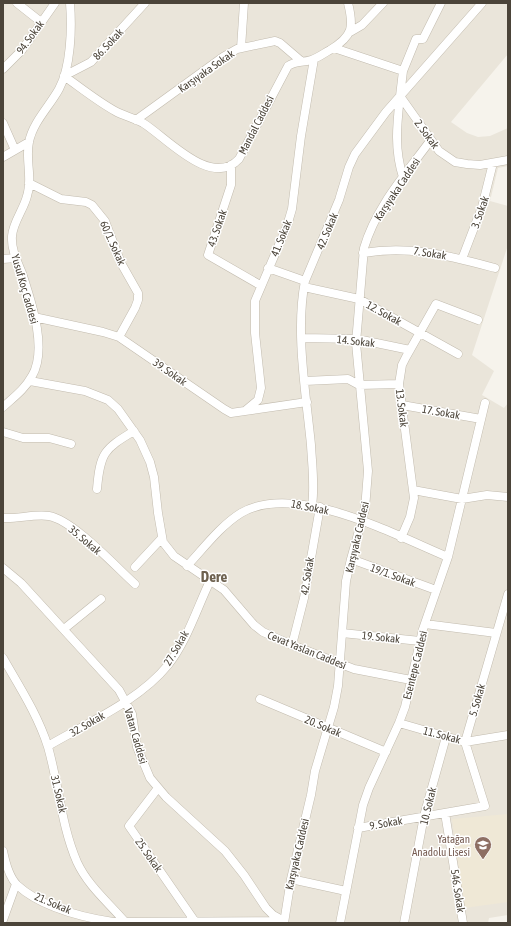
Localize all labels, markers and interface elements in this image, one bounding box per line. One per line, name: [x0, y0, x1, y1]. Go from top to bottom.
street label: 94. Sokak: [14, 18, 46, 56]
street label: 86. Sokak: [91, 26, 126, 62]
street label: Karşıyaka Sokak: [176, 47, 236, 95]
street label: Mandal Caddesi: [236, 94, 276, 156]
street label: 2. Sokak: [412, 117, 442, 151]
street label: Karşıyaka Caddesi: [372, 155, 422, 223]
street label: 3. Sokak: [469, 194, 491, 230]
street label: 43. Sokak: [205, 208, 229, 248]
street label: 42. Sokak: [314, 211, 340, 251]
street label: 41. Sokak: [268, 218, 294, 258]
street label: 60/1. Sokak: [98, 219, 128, 267]
street label: 7. Sokak: [413, 244, 447, 262]
street label: Yusuf Koç Caddesi: [9, 253, 41, 325]
street label: 12. Sokak: [364, 298, 404, 328]
street label: 14. Sokak: [336, 333, 376, 349]
street label: 39. Sokak: [151, 356, 189, 388]
street label: 13. Sokak: [394, 388, 410, 428]
street label: 17. Sokak: [421, 403, 461, 421]
street label: 18. Sokak: [290, 497, 330, 517]
street label: Karşıyaka Caddesi: [343, 500, 371, 574]
street label: 35. Sokak: [66, 523, 104, 557]
street label: 42. Sokak: [298, 556, 316, 596]
street label: 19/1. Sokak: [369, 561, 417, 589]
district label: Dere: [201, 568, 227, 585]
street label: 27. Sokak: [161, 628, 191, 668]
street label: Cevat Yaslan Caddesi: [266, 629, 348, 671]
street label: 19. Sokak: [361, 629, 401, 645]
street label: Esentepe Caddesi: [401, 629, 429, 701]
street label: 5. Sokak: [467, 682, 487, 718]
street label: Vatan Caddesi: [122, 707, 150, 765]
street label: 32. Sokak: [67, 709, 107, 739]
street label: 20. Sokak: [303, 713, 343, 739]
street label: 11. Sokak: [422, 724, 462, 746]
street label: 31. Sokak: [49, 774, 69, 814]
street label: 10. Sokak: [418, 786, 439, 826]
street label: 9. Sokak: [369, 814, 404, 832]
street label: Karşıyaka Caddesi: [283, 817, 311, 891]
place label: Yatağan Anadolu Lisesi: [412, 833, 470, 858]
school or university icon: Yatağan Anadolu Lisesi: [473, 835, 493, 860]
street label: 25. Sokak: [133, 836, 165, 874]
street label: 546. Sokak: [449, 869, 467, 914]
street label: 21. Sokak: [33, 890, 73, 916]

